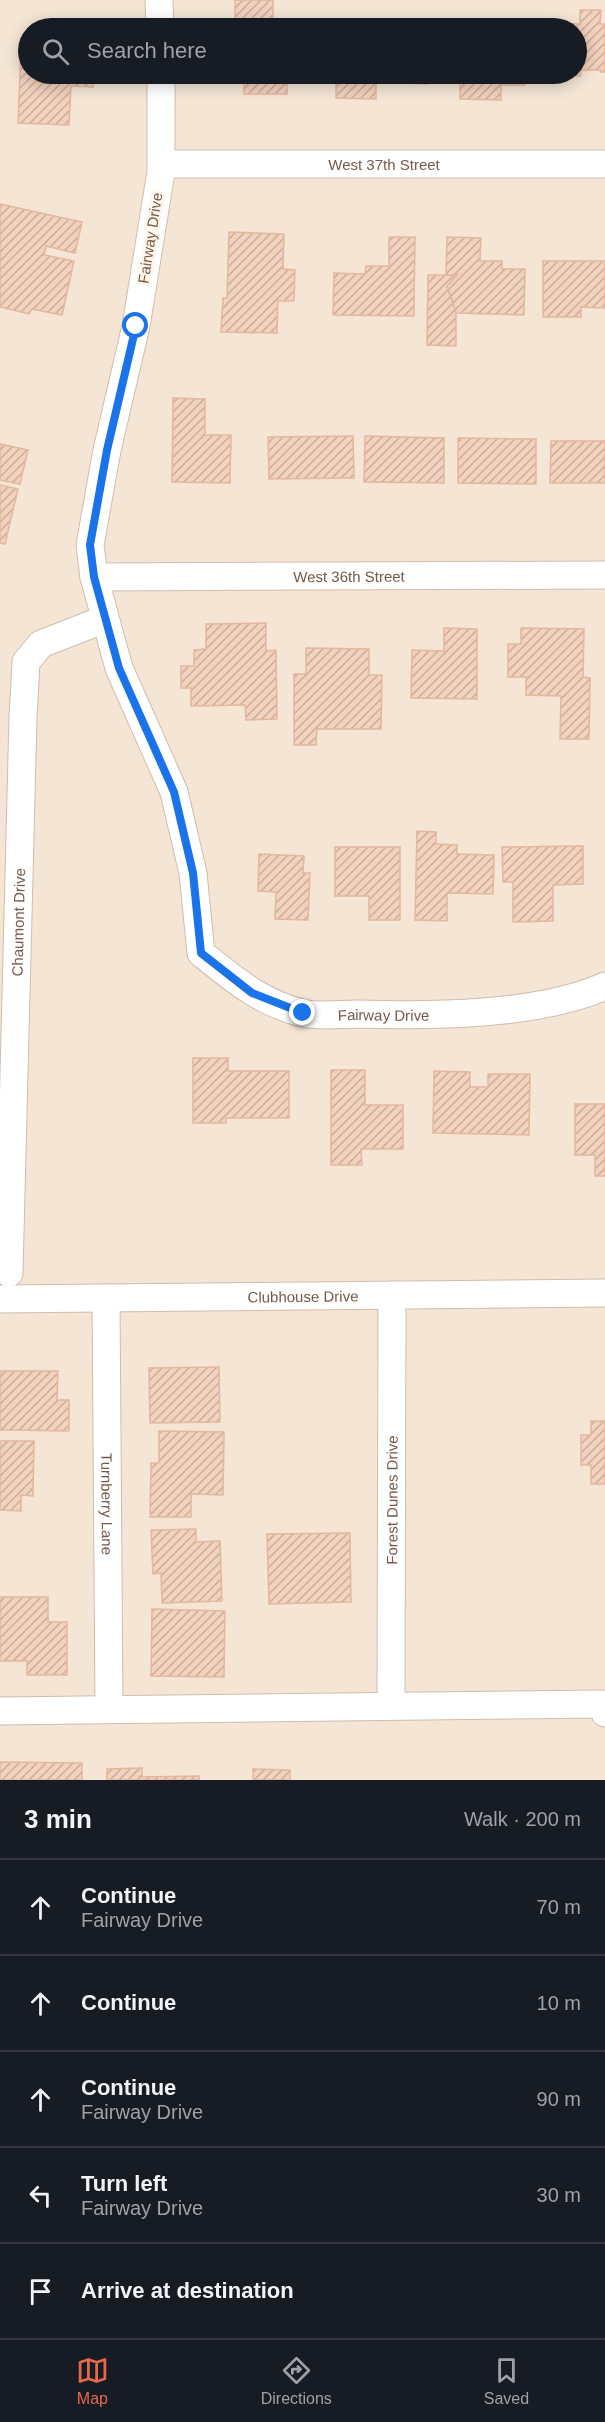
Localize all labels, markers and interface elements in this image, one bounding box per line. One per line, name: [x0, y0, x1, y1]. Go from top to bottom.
search box: [18, 18, 587, 84]
icon: search: [39, 35, 72, 68]
text: Search here: [87, 38, 207, 63]
street label: West 37th Street: [328, 156, 441, 173]
street label: Fairway Drive: [134, 191, 166, 285]
route start: [122, 312, 148, 338]
street label: West 36th Street: [293, 567, 406, 585]
street label: Chaumont Drive: [8, 868, 28, 977]
route end: [289, 999, 315, 1025]
street label: Fairway Drive: [337, 1005, 429, 1023]
street label: Clubhouse Drive: [247, 1287, 359, 1305]
street label: Forest Dunes Drive: [383, 1435, 400, 1565]
street label: Turnberry Lane: [99, 1453, 116, 1555]
text: 3 min: [24, 1804, 92, 1834]
text: Walk · 200 m: [464, 1808, 581, 1830]
text: Continue: [81, 1883, 176, 1908]
icon: ahead: [24, 1891, 57, 1924]
text: 70 m: [537, 1896, 581, 1918]
text: Fairway Drive: [81, 1909, 203, 1931]
icon: ahead: [24, 1987, 57, 2020]
text: Continue: [81, 1990, 176, 2015]
text: 10 m: [537, 1992, 581, 2014]
text: Continue: [81, 2075, 176, 2100]
icon: ahead: [24, 2083, 57, 2116]
text: 90 m: [537, 2088, 581, 2110]
text: Fairway Drive: [81, 2101, 203, 2123]
text: Turn left: [81, 2171, 167, 2196]
icon: left: [24, 2179, 57, 2212]
text: 30 m: [537, 2184, 581, 2206]
text: Fairway Drive: [81, 2197, 203, 2219]
icon: arrive: [24, 2275, 57, 2308]
text: Arrive at destination: [81, 2278, 294, 2303]
tab: Map: [76, 2354, 109, 2408]
tab: Directions: [261, 2354, 332, 2408]
tab: Saved: [484, 2354, 529, 2408]

